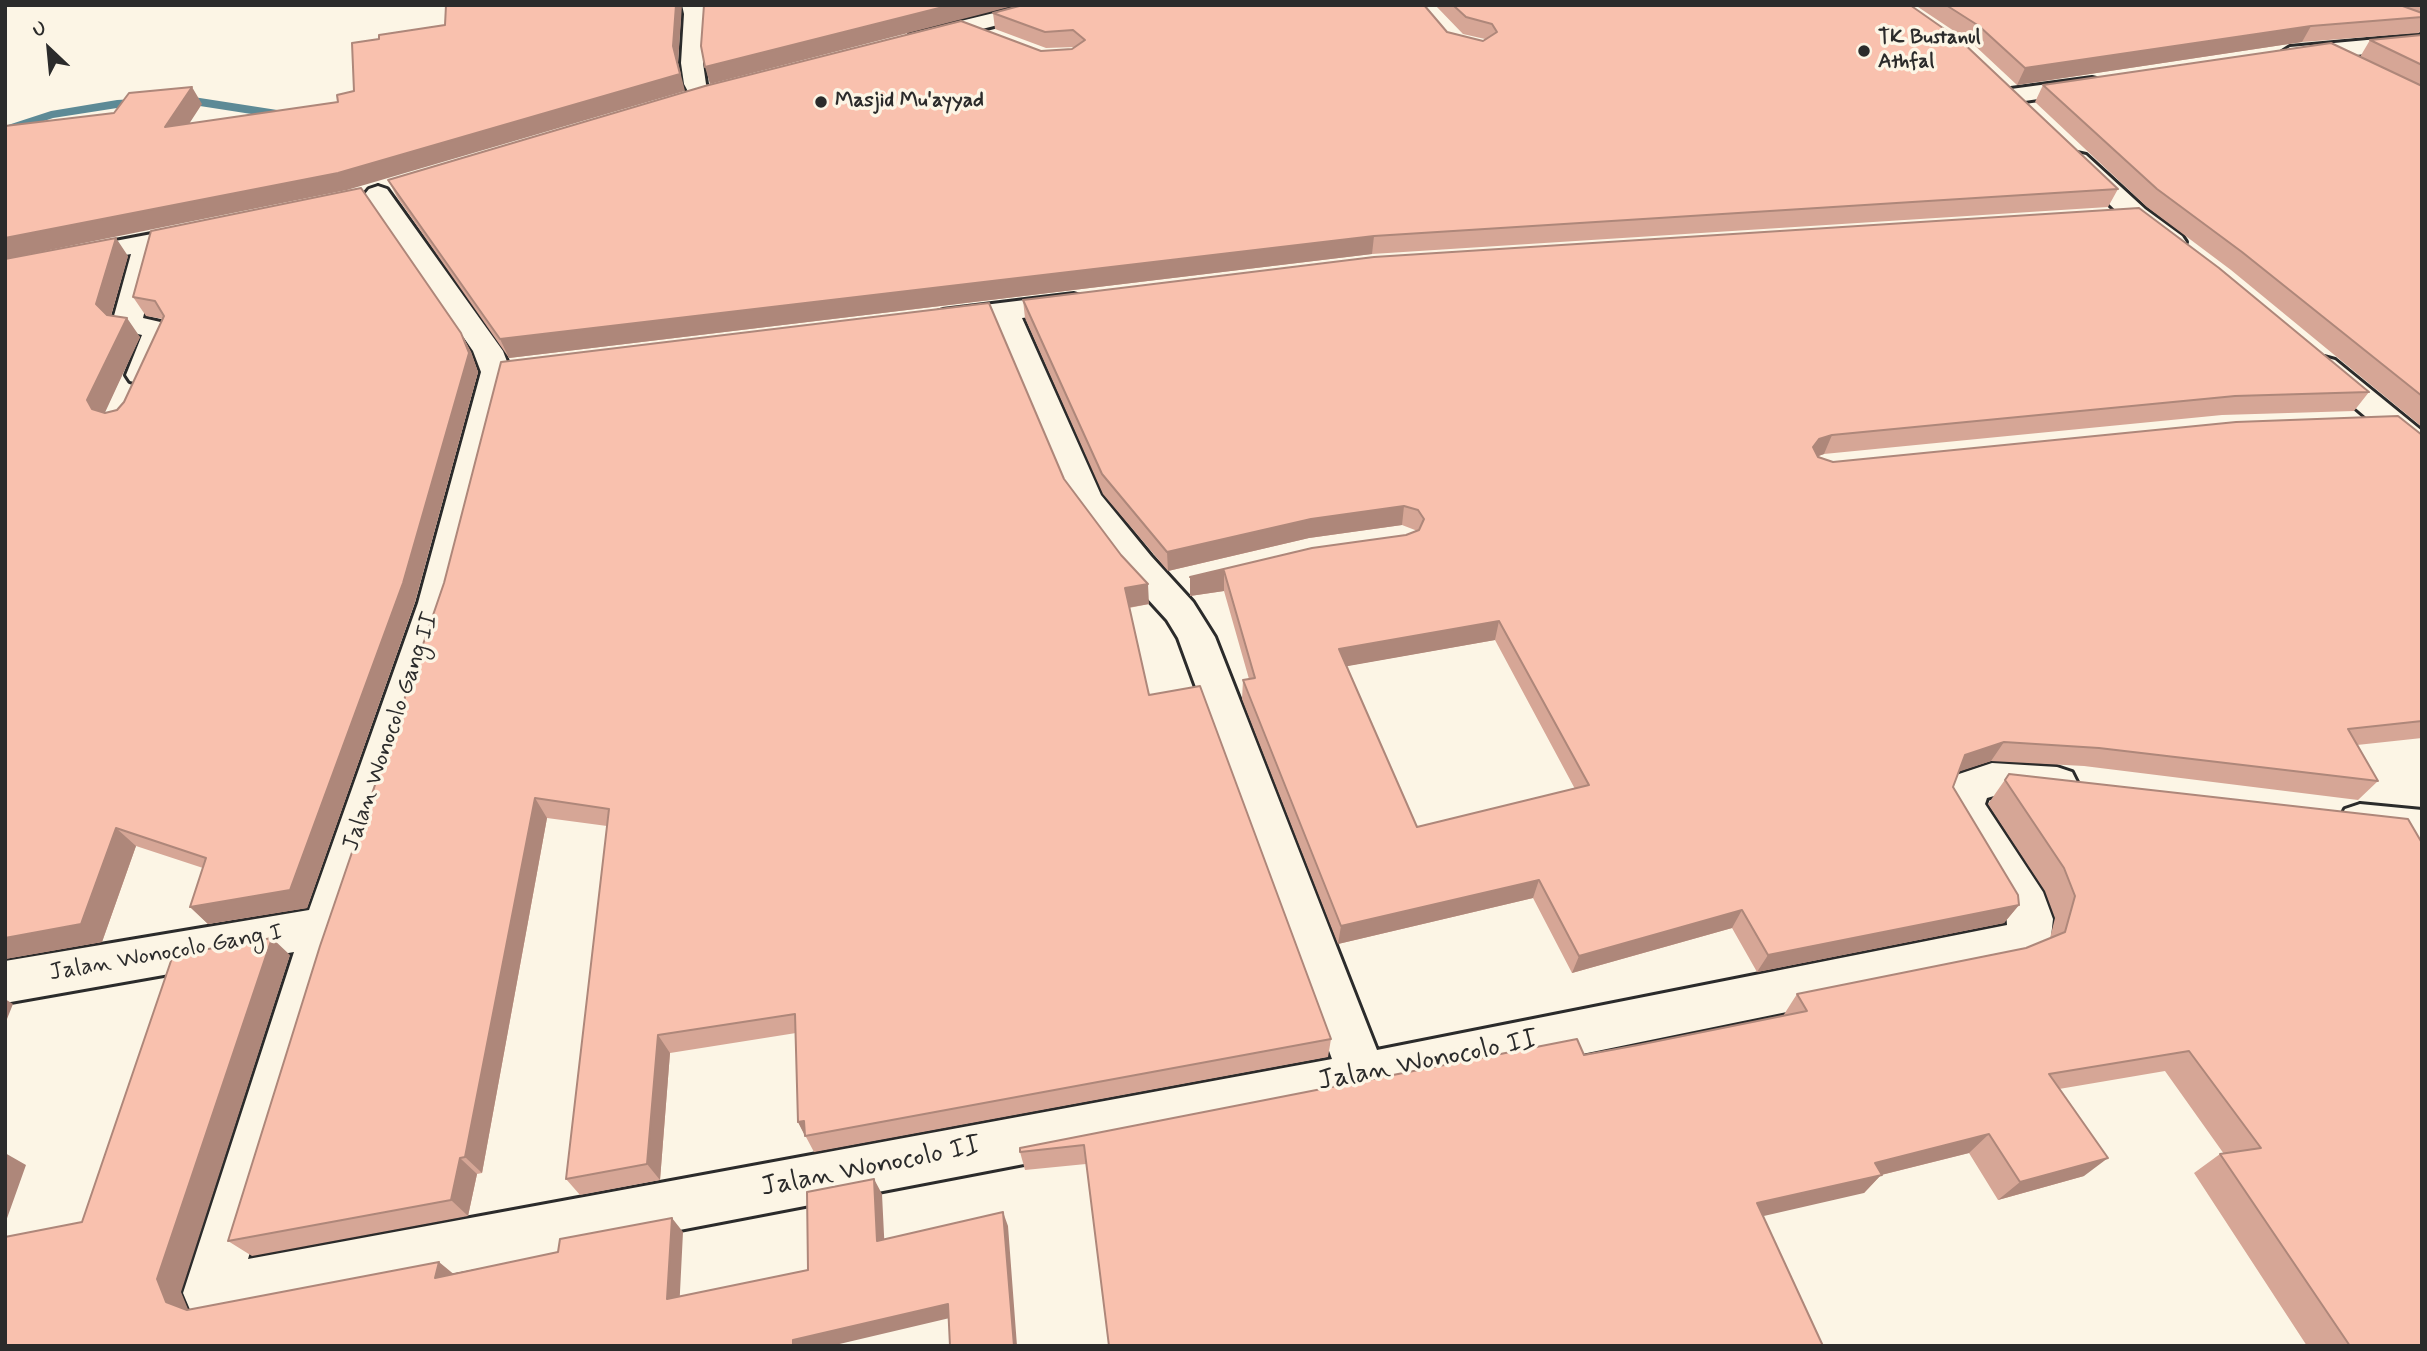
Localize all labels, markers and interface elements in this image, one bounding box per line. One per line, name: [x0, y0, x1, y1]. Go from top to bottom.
north arrow: [14, 14, 84, 84]
text: U: [29, 16, 51, 44]
place label: TK Bustanul Athfal: [1878, 26, 1981, 76]
marker: TK Bustanul Athfal: [1856, 43, 1872, 59]
place label: Masjid Mu'ayyad: [835, 89, 984, 115]
marker: Masjid Mu'ayyad: [813, 94, 829, 110]
street label: Jalan Wonocolo Gang II: [338, 609, 446, 855]
street label: Jalan Wonocolo Gang I: [47, 919, 285, 989]
street label: Jalan Wonocolo II: [1315, 1024, 1541, 1100]
street label: Jalan Wonocolo II: [758, 1130, 984, 1206]

